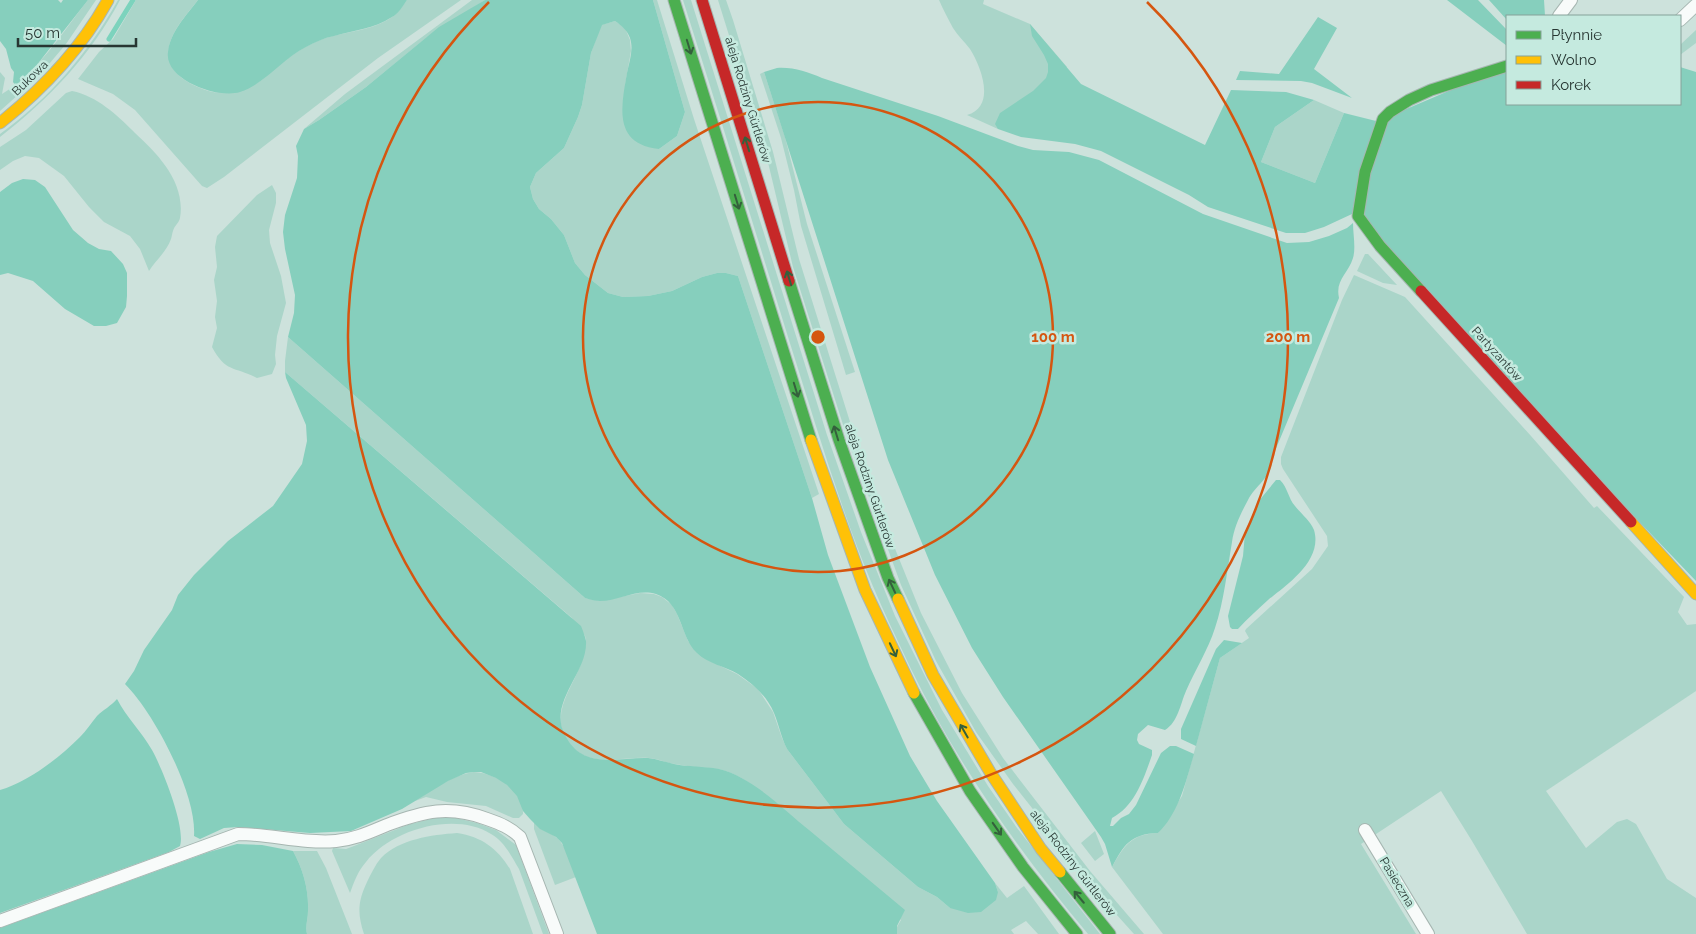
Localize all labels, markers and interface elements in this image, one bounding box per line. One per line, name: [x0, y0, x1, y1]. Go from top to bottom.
scale bar: [18, 15, 135, 47]
legend: [1506, 15, 1681, 105]
text: 50 m: [25, 24, 60, 42]
text: Płynnie: [1551, 26, 1602, 44]
street label: aleja Rodziny Gürtlerów: [722, 35, 774, 165]
one-way arrow: [684, 38, 694, 54]
text: Wolno: [1551, 51, 1596, 69]
street label: Bukowa: [9, 58, 51, 98]
text: Korek: [1551, 76, 1591, 94]
one-way arrow: [742, 137, 752, 153]
one-way arrow: [733, 193, 742, 209]
one-way arrow: [783, 270, 793, 286]
street label: Partyzantów: [1469, 324, 1525, 384]
centre of rings: [809, 328, 827, 346]
text: 100 m: [1031, 328, 1075, 346]
text: 200 m: [1266, 328, 1310, 346]
one-way arrow: [791, 381, 801, 397]
street label: aleja Rodziny Gürtlerów: [842, 422, 898, 550]
one-way arrow: [831, 425, 841, 441]
one-way arrow: [886, 579, 896, 594]
one-way arrow: [889, 642, 899, 657]
one-way arrow: [959, 724, 969, 738]
street label: aleja Rodziny Gürtlerów: [1027, 807, 1119, 919]
one-way arrow: [991, 822, 1002, 835]
street label: Pasieczna: [1377, 855, 1417, 909]
one-way arrow: [1073, 890, 1085, 903]

